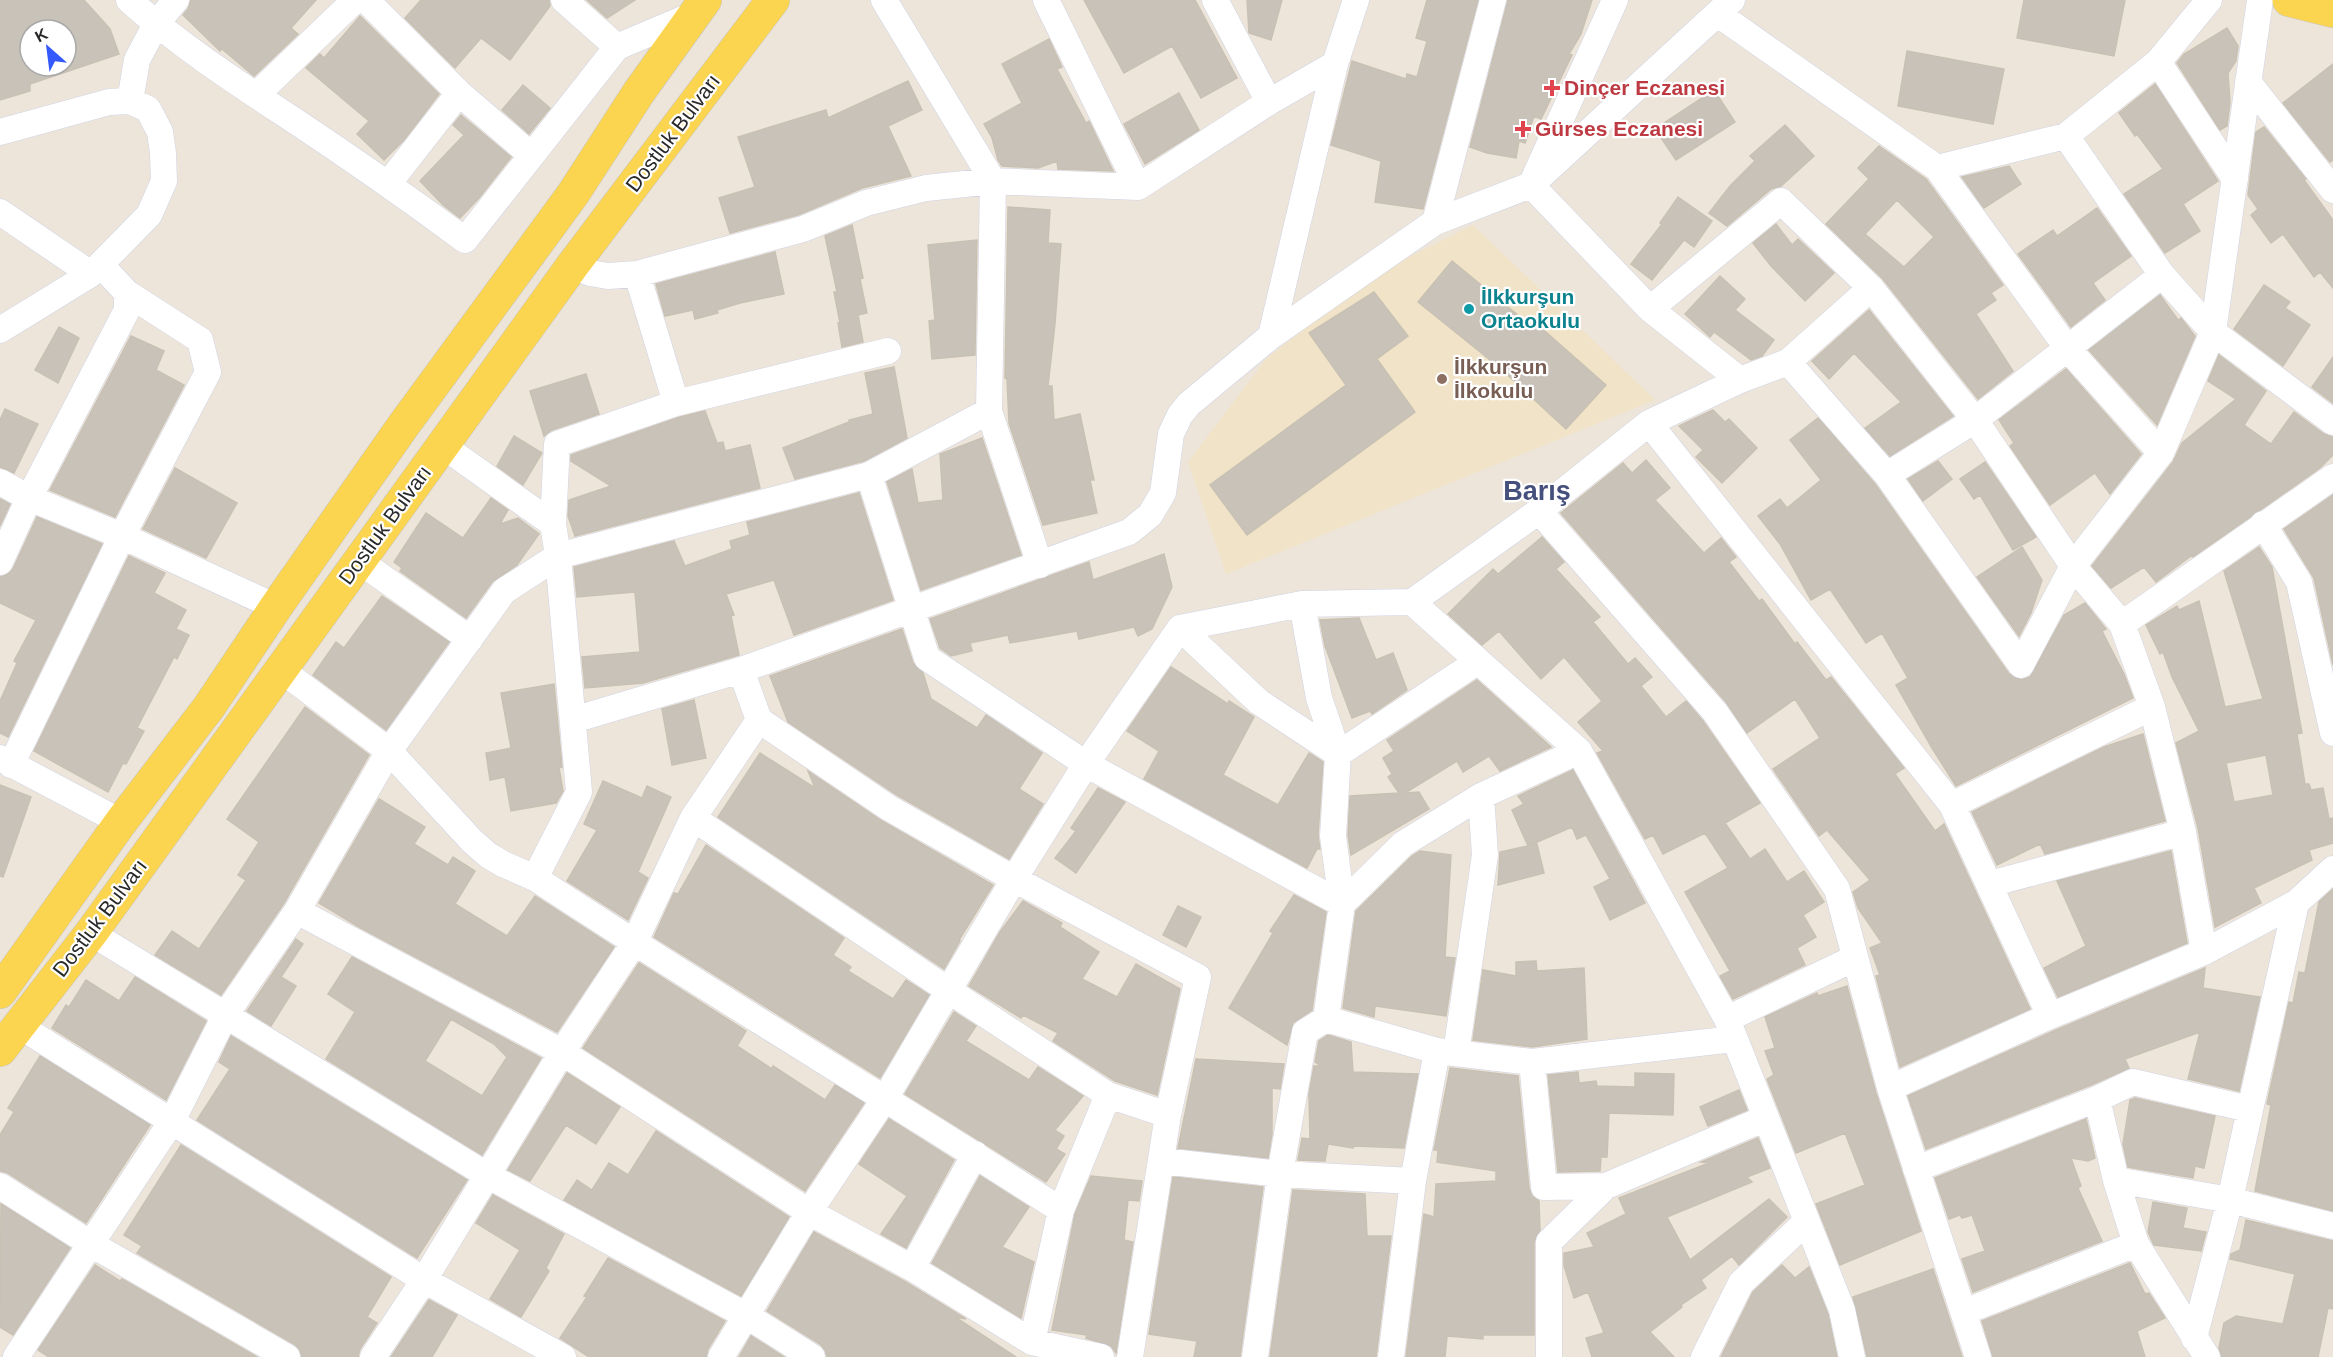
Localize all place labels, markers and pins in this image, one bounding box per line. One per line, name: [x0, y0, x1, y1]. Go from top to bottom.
place label: Dinçer Eczanesi: [1564, 76, 1725, 99]
marker: Dinçer Eczanesi: [1545, 81, 1559, 95]
place label: Gürses Eczanesi: [1535, 117, 1703, 140]
marker: Gürses Eczanesi: [1516, 122, 1530, 136]
place label: İlkkurşun Ortaokulu: [1481, 285, 1580, 332]
marker: İlkkurşun Ortaokulu: [1462, 302, 1476, 316]
place label: İlkkurşun İlkokulu: [1454, 355, 1547, 402]
marker: İlkkurşun İlkokulu: [1435, 372, 1449, 386]

